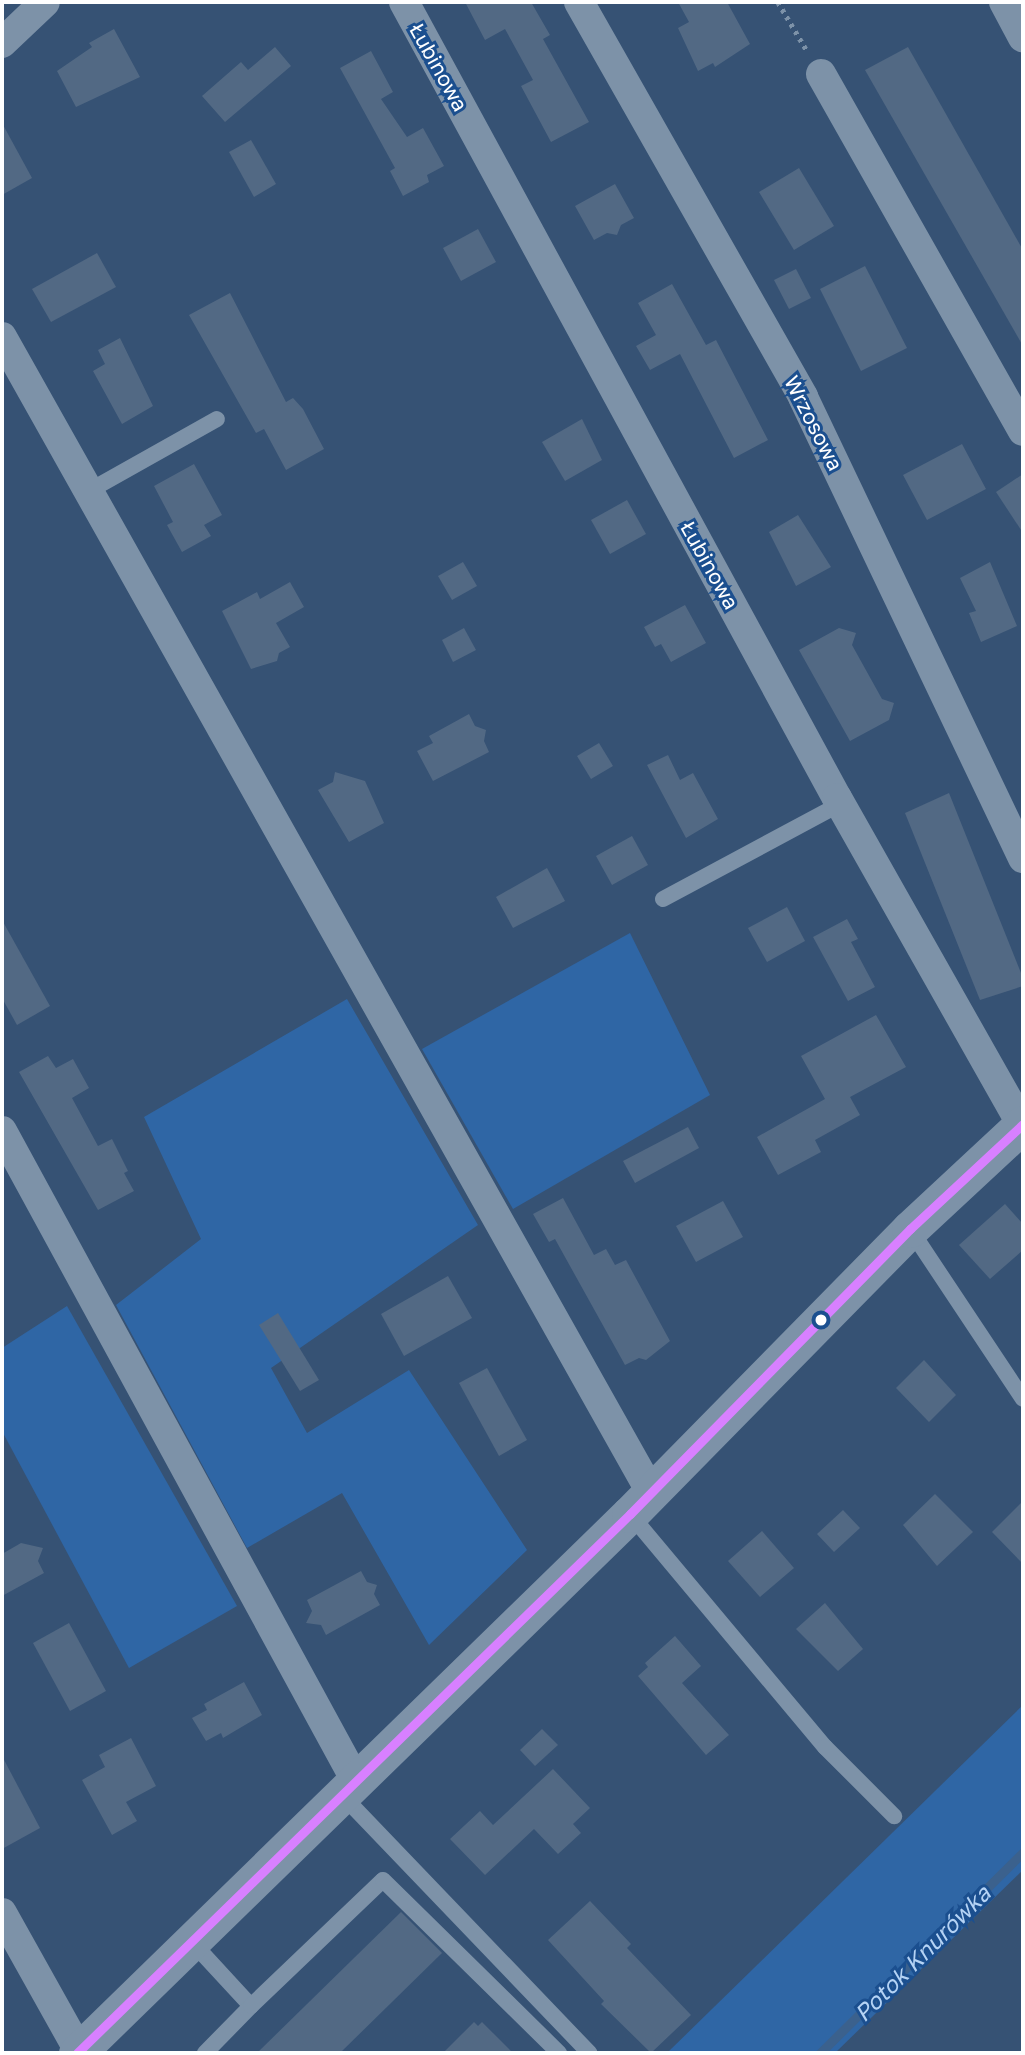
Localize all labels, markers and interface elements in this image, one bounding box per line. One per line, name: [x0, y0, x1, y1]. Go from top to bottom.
street label: Łubinowa: [404, 18, 474, 116]
street label: Wrzosowa: [779, 371, 849, 475]
street label: Łubinowa: [675, 516, 745, 614]
unlabelled marker: [814, 1313, 828, 1327]
water label: Potok Knurówka: [848, 1879, 996, 2027]

